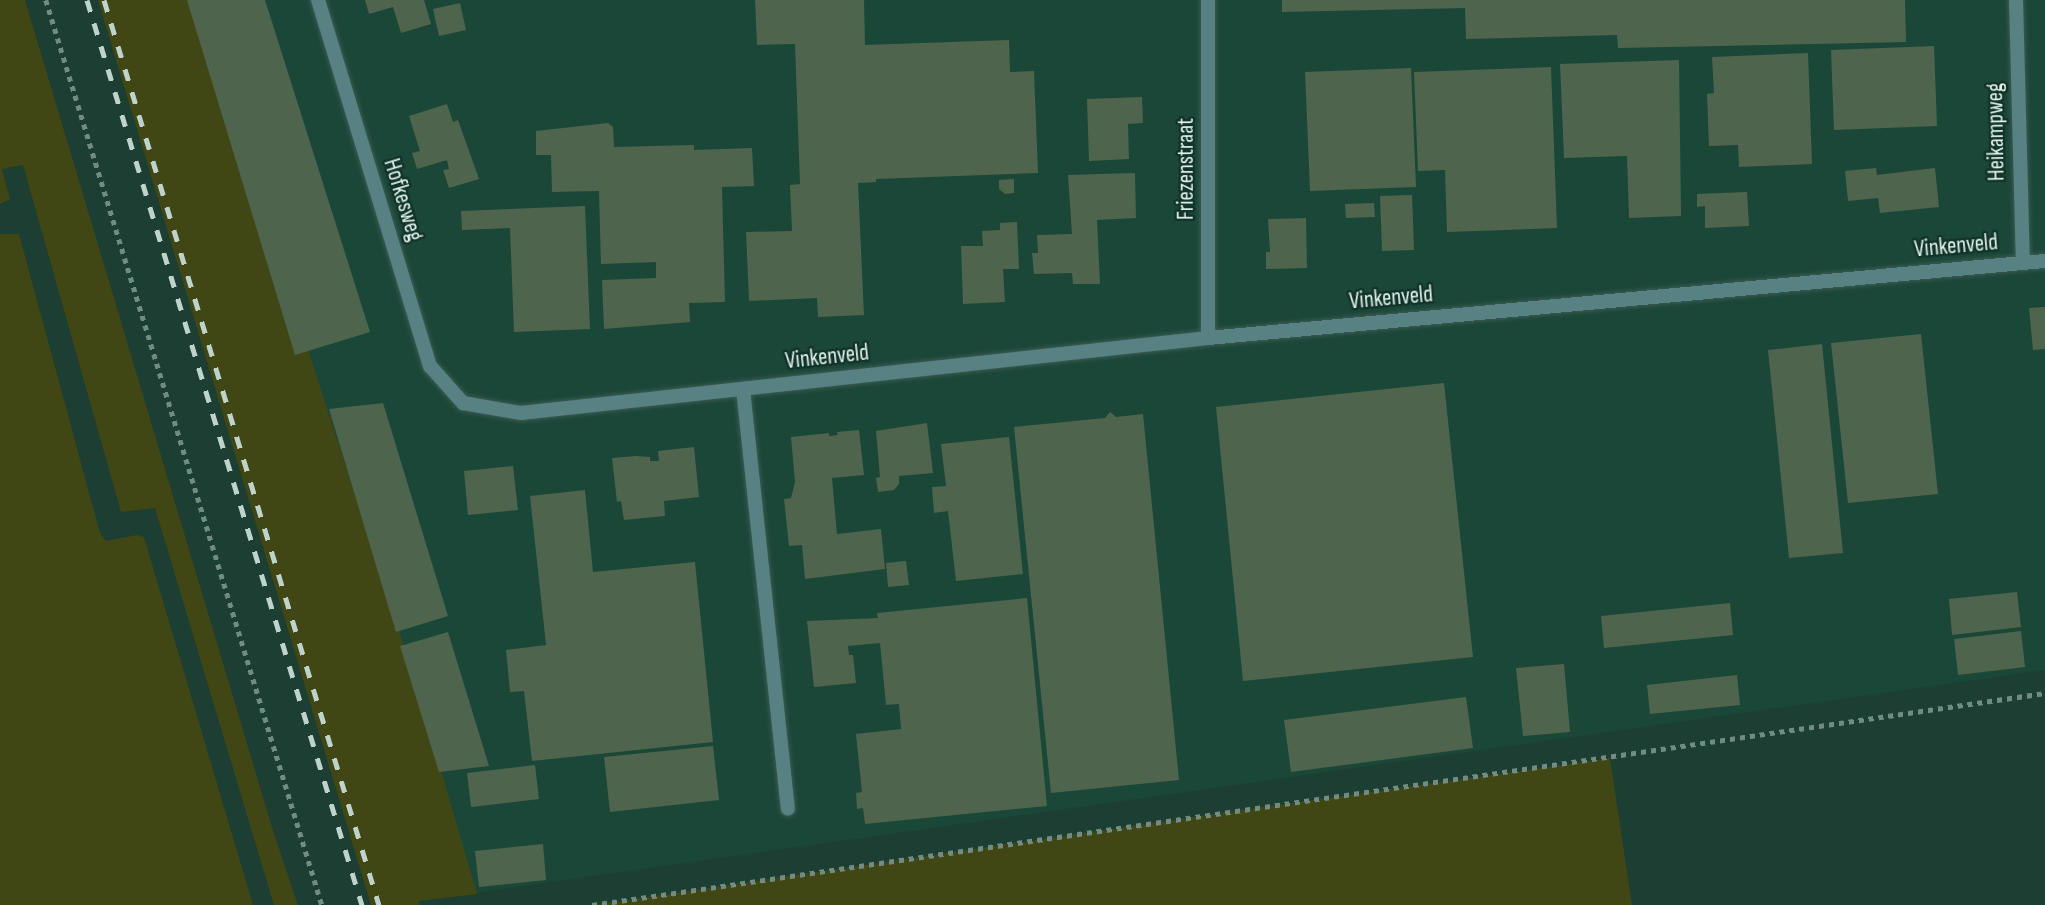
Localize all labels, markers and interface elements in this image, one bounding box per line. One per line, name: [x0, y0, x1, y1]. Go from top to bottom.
street label: Heikampweg: [1981, 83, 2011, 181]
street label: Friezenstraat: [1172, 118, 1200, 220]
street label: Hofkesweg: [377, 155, 429, 245]
street label: Vinkenveld: [1913, 229, 1999, 263]
street label: Vinkenveld: [1348, 281, 1434, 315]
street label: Vinkenveld: [784, 339, 870, 375]

